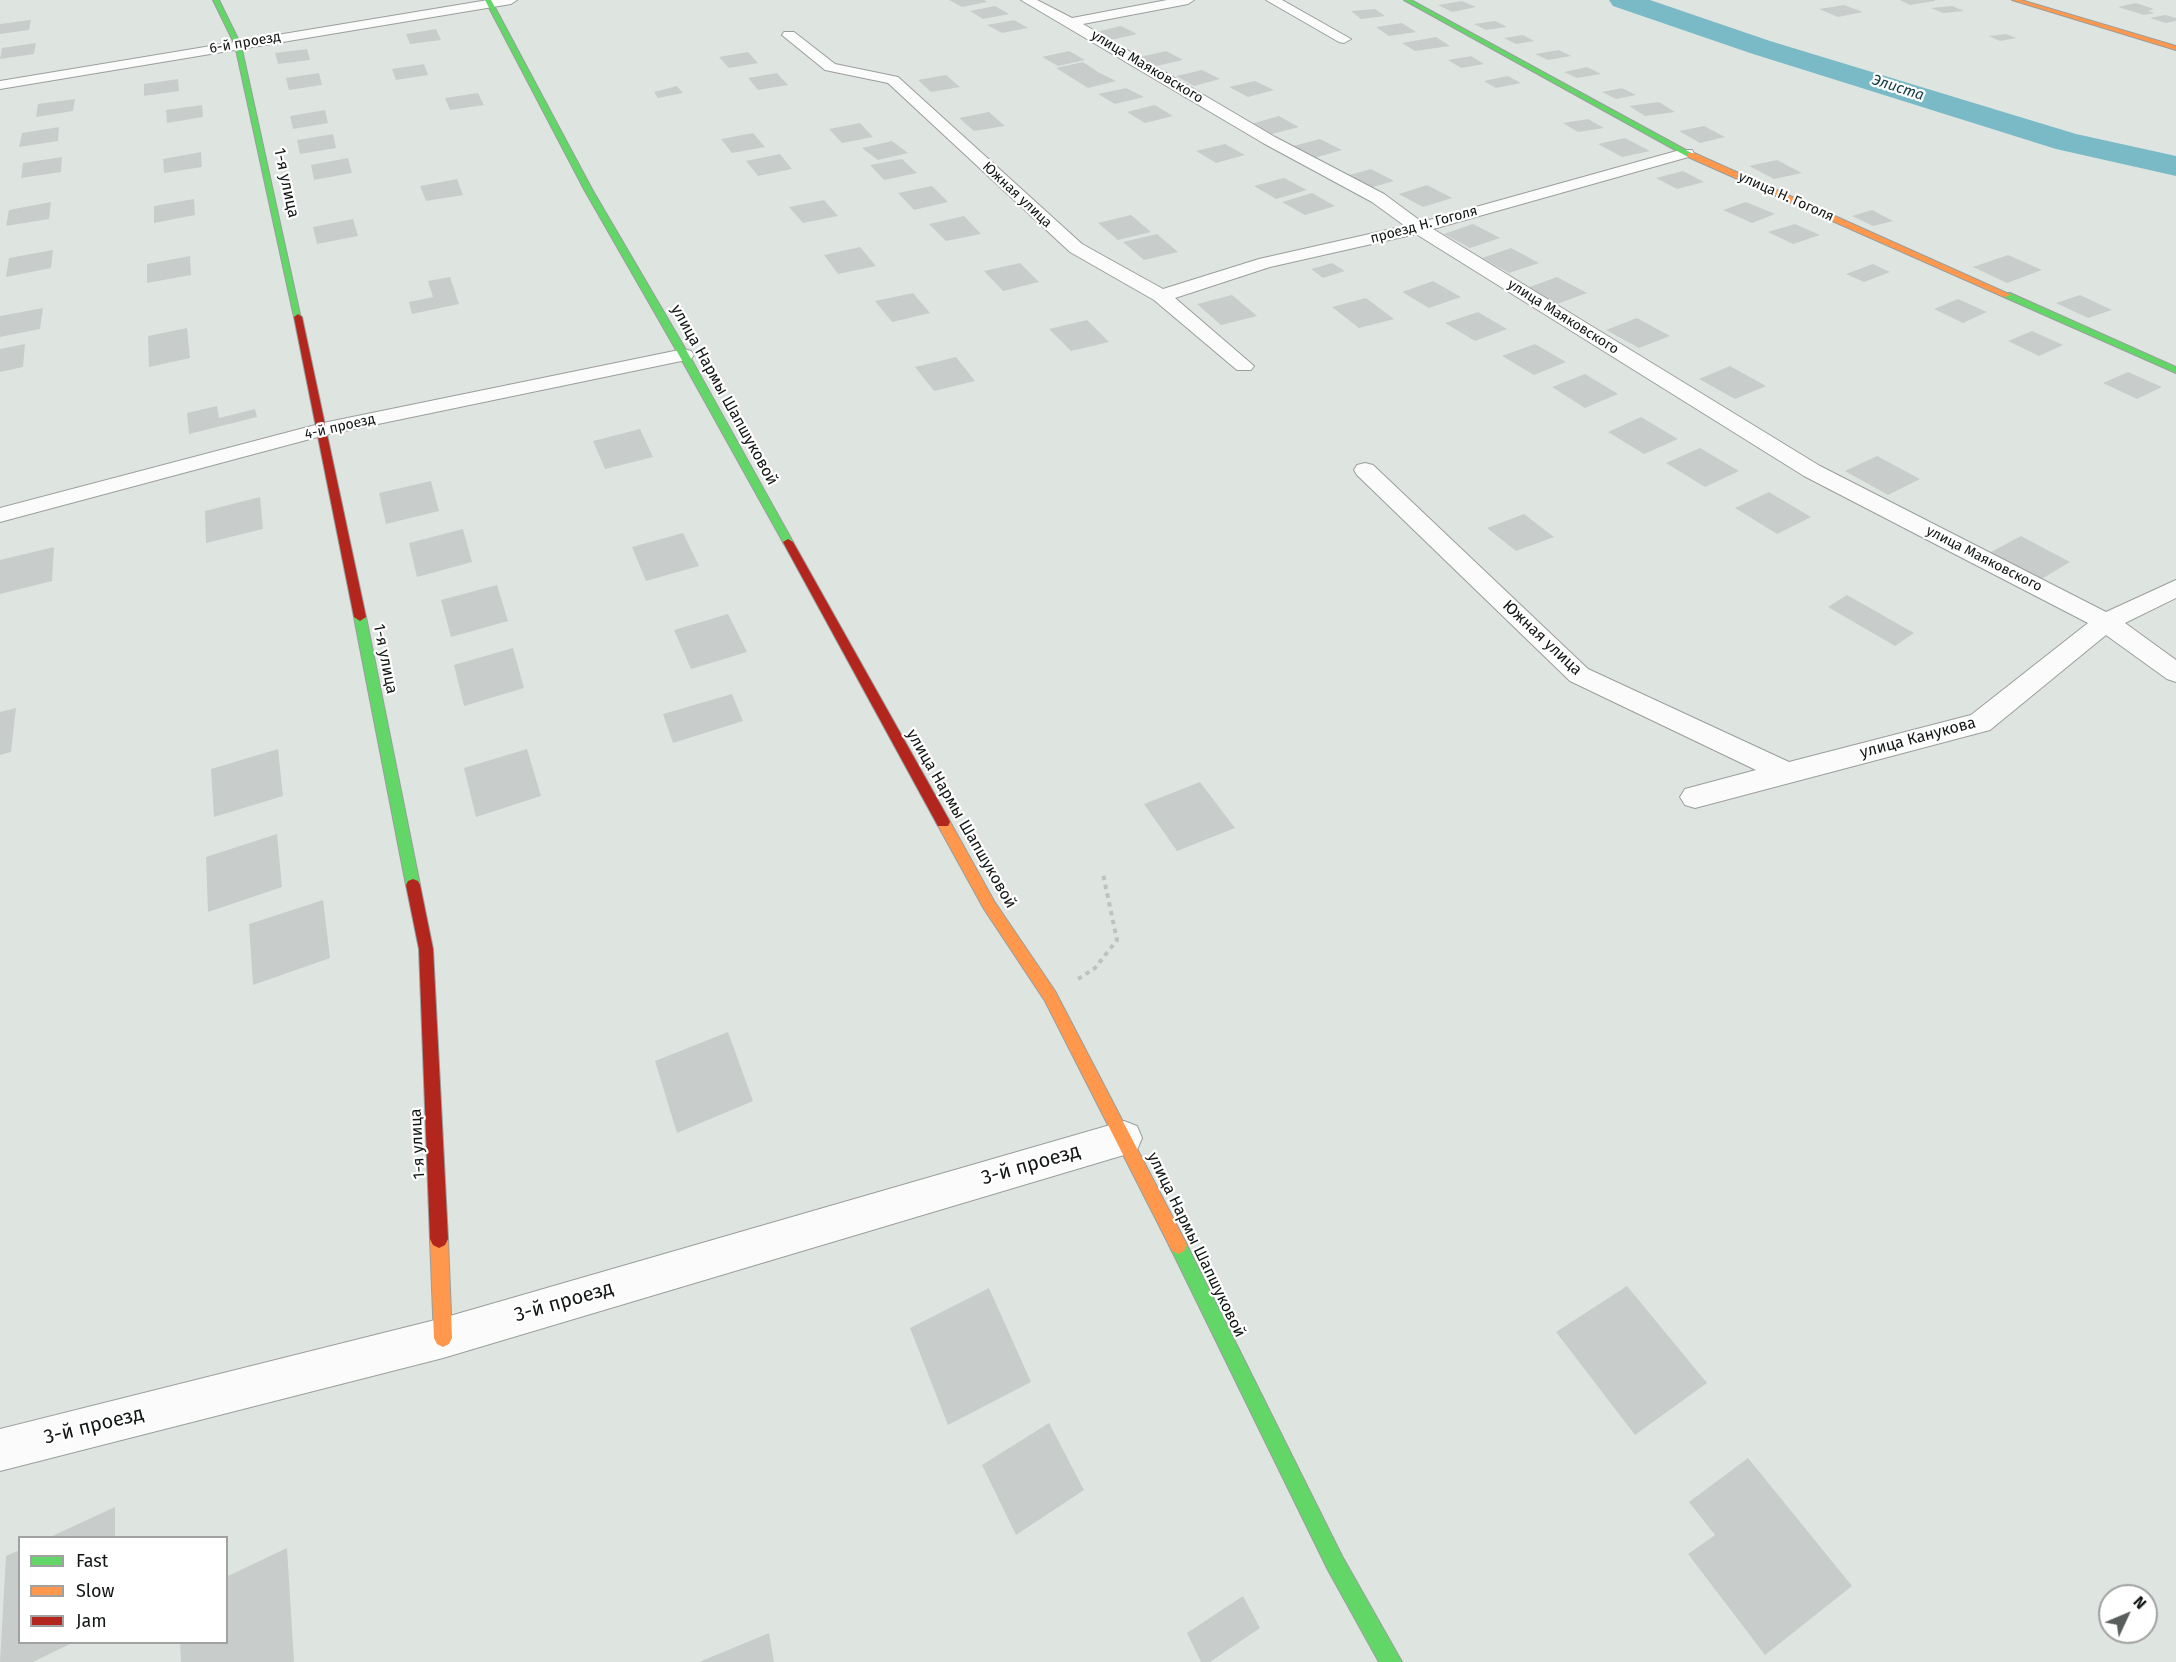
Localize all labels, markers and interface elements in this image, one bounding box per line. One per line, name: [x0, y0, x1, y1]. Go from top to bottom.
street label: улица Маяковского: [1088, 27, 1206, 107]
street label: 6-й проезд: [208, 28, 282, 58]
water label: Элиста: [1870, 71, 1926, 105]
street label: 1-я улица: [269, 146, 303, 220]
street label: Южная улица: [979, 159, 1055, 231]
street label: улица Н. Гоголя: [1736, 168, 1836, 226]
street label: проезд Н. Гоголя: [1369, 203, 1479, 247]
street label: улица Маяковского: [1504, 276, 1622, 358]
street label: улица Нармы Шапшуковой: [666, 301, 782, 489]
street label: 4-й проезд: [303, 411, 377, 443]
street label: улица Маяковского: [1923, 522, 2045, 596]
street label: Южная улица: [1498, 596, 1586, 680]
street label: 1-я улица: [369, 622, 401, 696]
street label: улица Канукова: [1858, 713, 1978, 763]
street label: улица Нармы Шапшуковой: [902, 726, 1020, 912]
street label: 1-я улица: [407, 1108, 429, 1180]
street label: 3-й проезд: [979, 1139, 1083, 1191]
street label: улица Нармы Шапшуковой: [1143, 1149, 1249, 1341]
street label: 3-й проезд: [512, 1276, 616, 1328]
street label: 3-й проезд: [42, 1402, 146, 1450]
legend: [18, 1536, 228, 1644]
text: Fast: [76, 1550, 108, 1572]
text: Slow: [76, 1580, 114, 1602]
north arrow: [2098, 1584, 2158, 1644]
text: N: [2129, 1592, 2150, 1613]
text: Jam: [76, 1610, 107, 1632]

